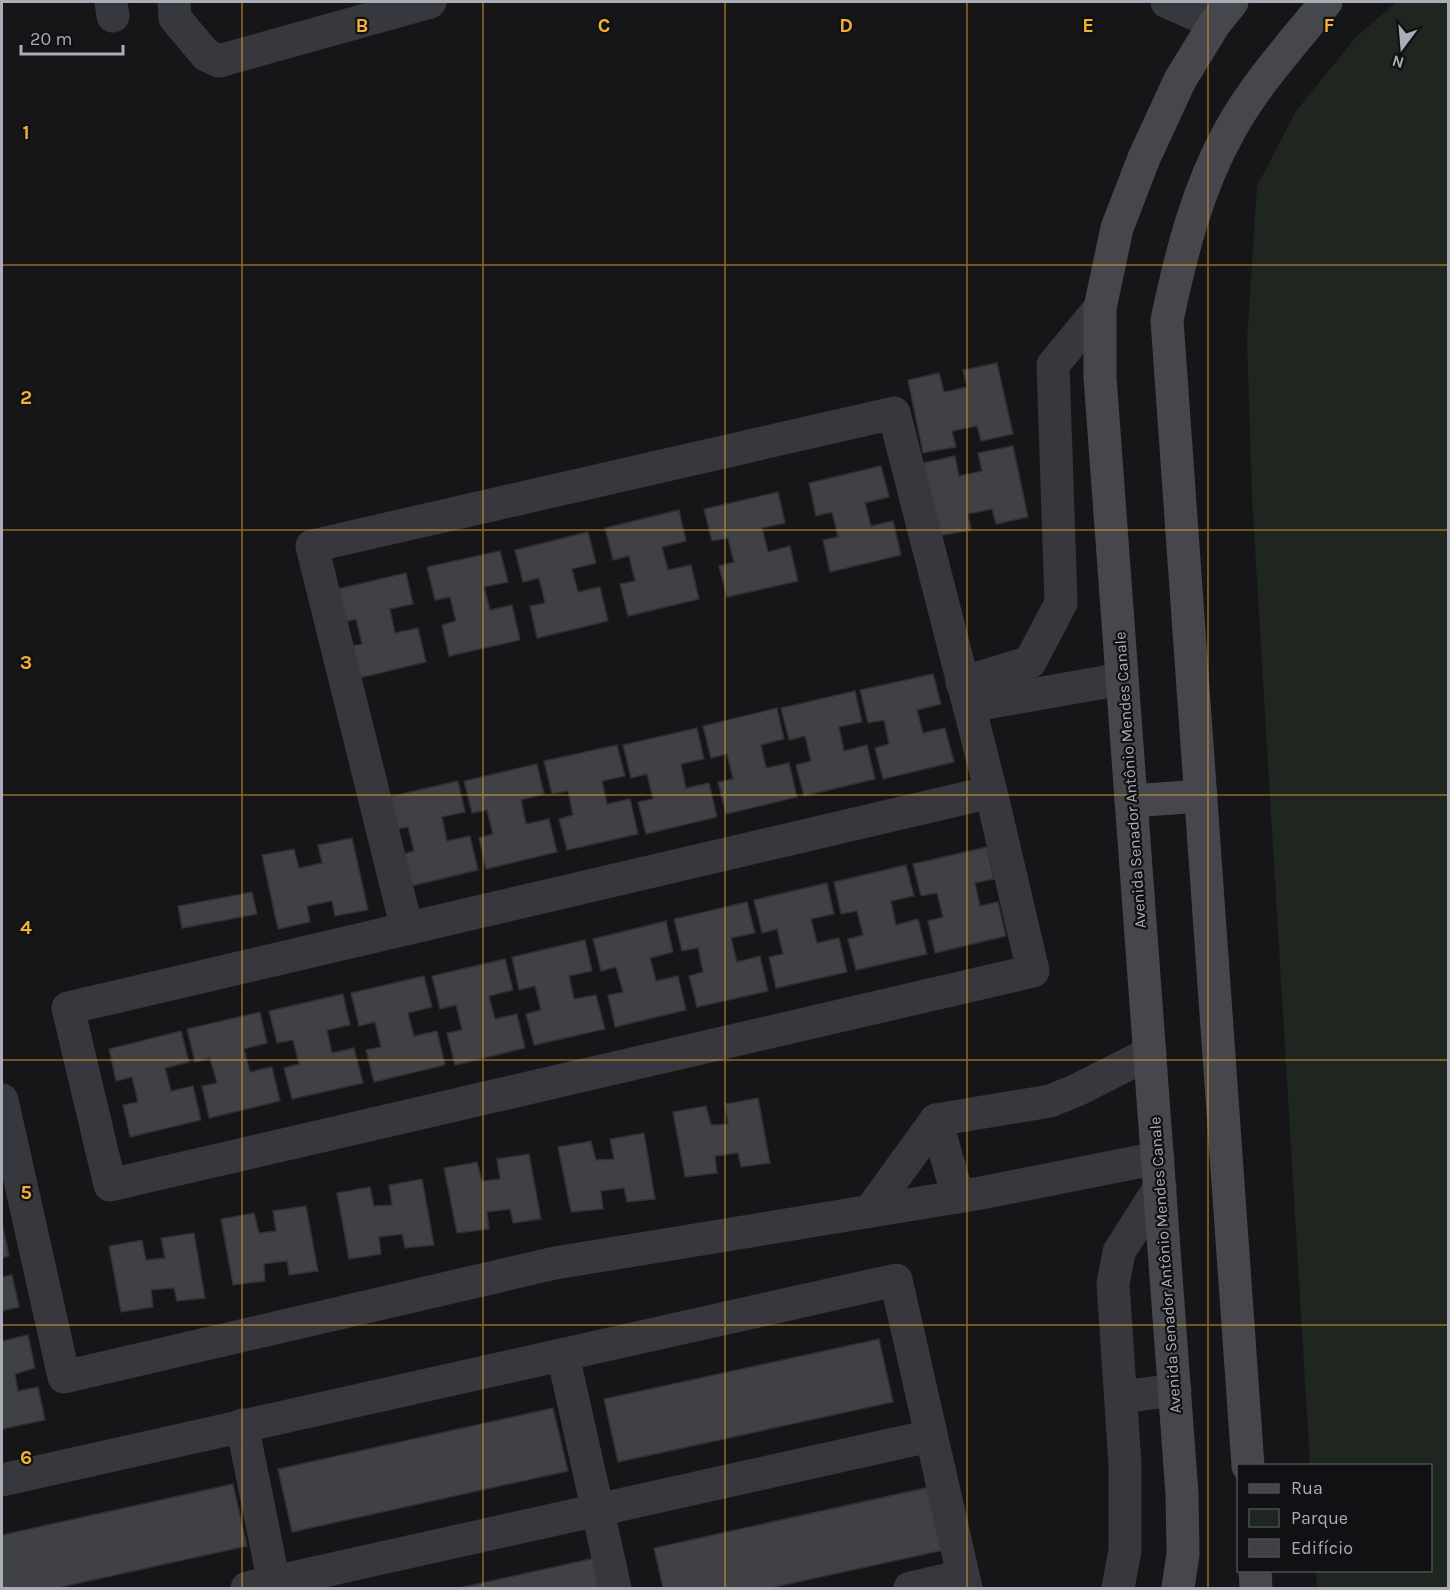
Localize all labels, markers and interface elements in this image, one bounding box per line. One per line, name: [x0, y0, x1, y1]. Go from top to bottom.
text: B: [356, 14, 368, 37]
text: C: [598, 14, 610, 37]
text: D: [839, 14, 853, 37]
text: E: [1082, 14, 1094, 37]
text: F: [1324, 14, 1335, 37]
scale bar: [21, 18, 123, 56]
north arrow: [1372, 18, 1432, 78]
text: 20 m: [30, 28, 72, 50]
text: N: [1390, 51, 1406, 73]
text: 1: [22, 121, 30, 144]
text: 2: [20, 386, 32, 409]
street label: Avenida Senador Antônio Mendes Canale: [1110, 631, 1150, 929]
text: 3: [20, 651, 32, 674]
text: 4: [20, 916, 32, 939]
street label: Avenida Senador Antônio Mendes Canale: [1145, 1116, 1185, 1414]
text: 5: [20, 1181, 32, 1204]
text: 6: [20, 1446, 32, 1469]
legend: [1237, 1464, 1432, 1572]
text: Rua: [1291, 1477, 1323, 1499]
text: Parque: [1291, 1507, 1348, 1529]
text: Edifício: [1291, 1537, 1353, 1559]

